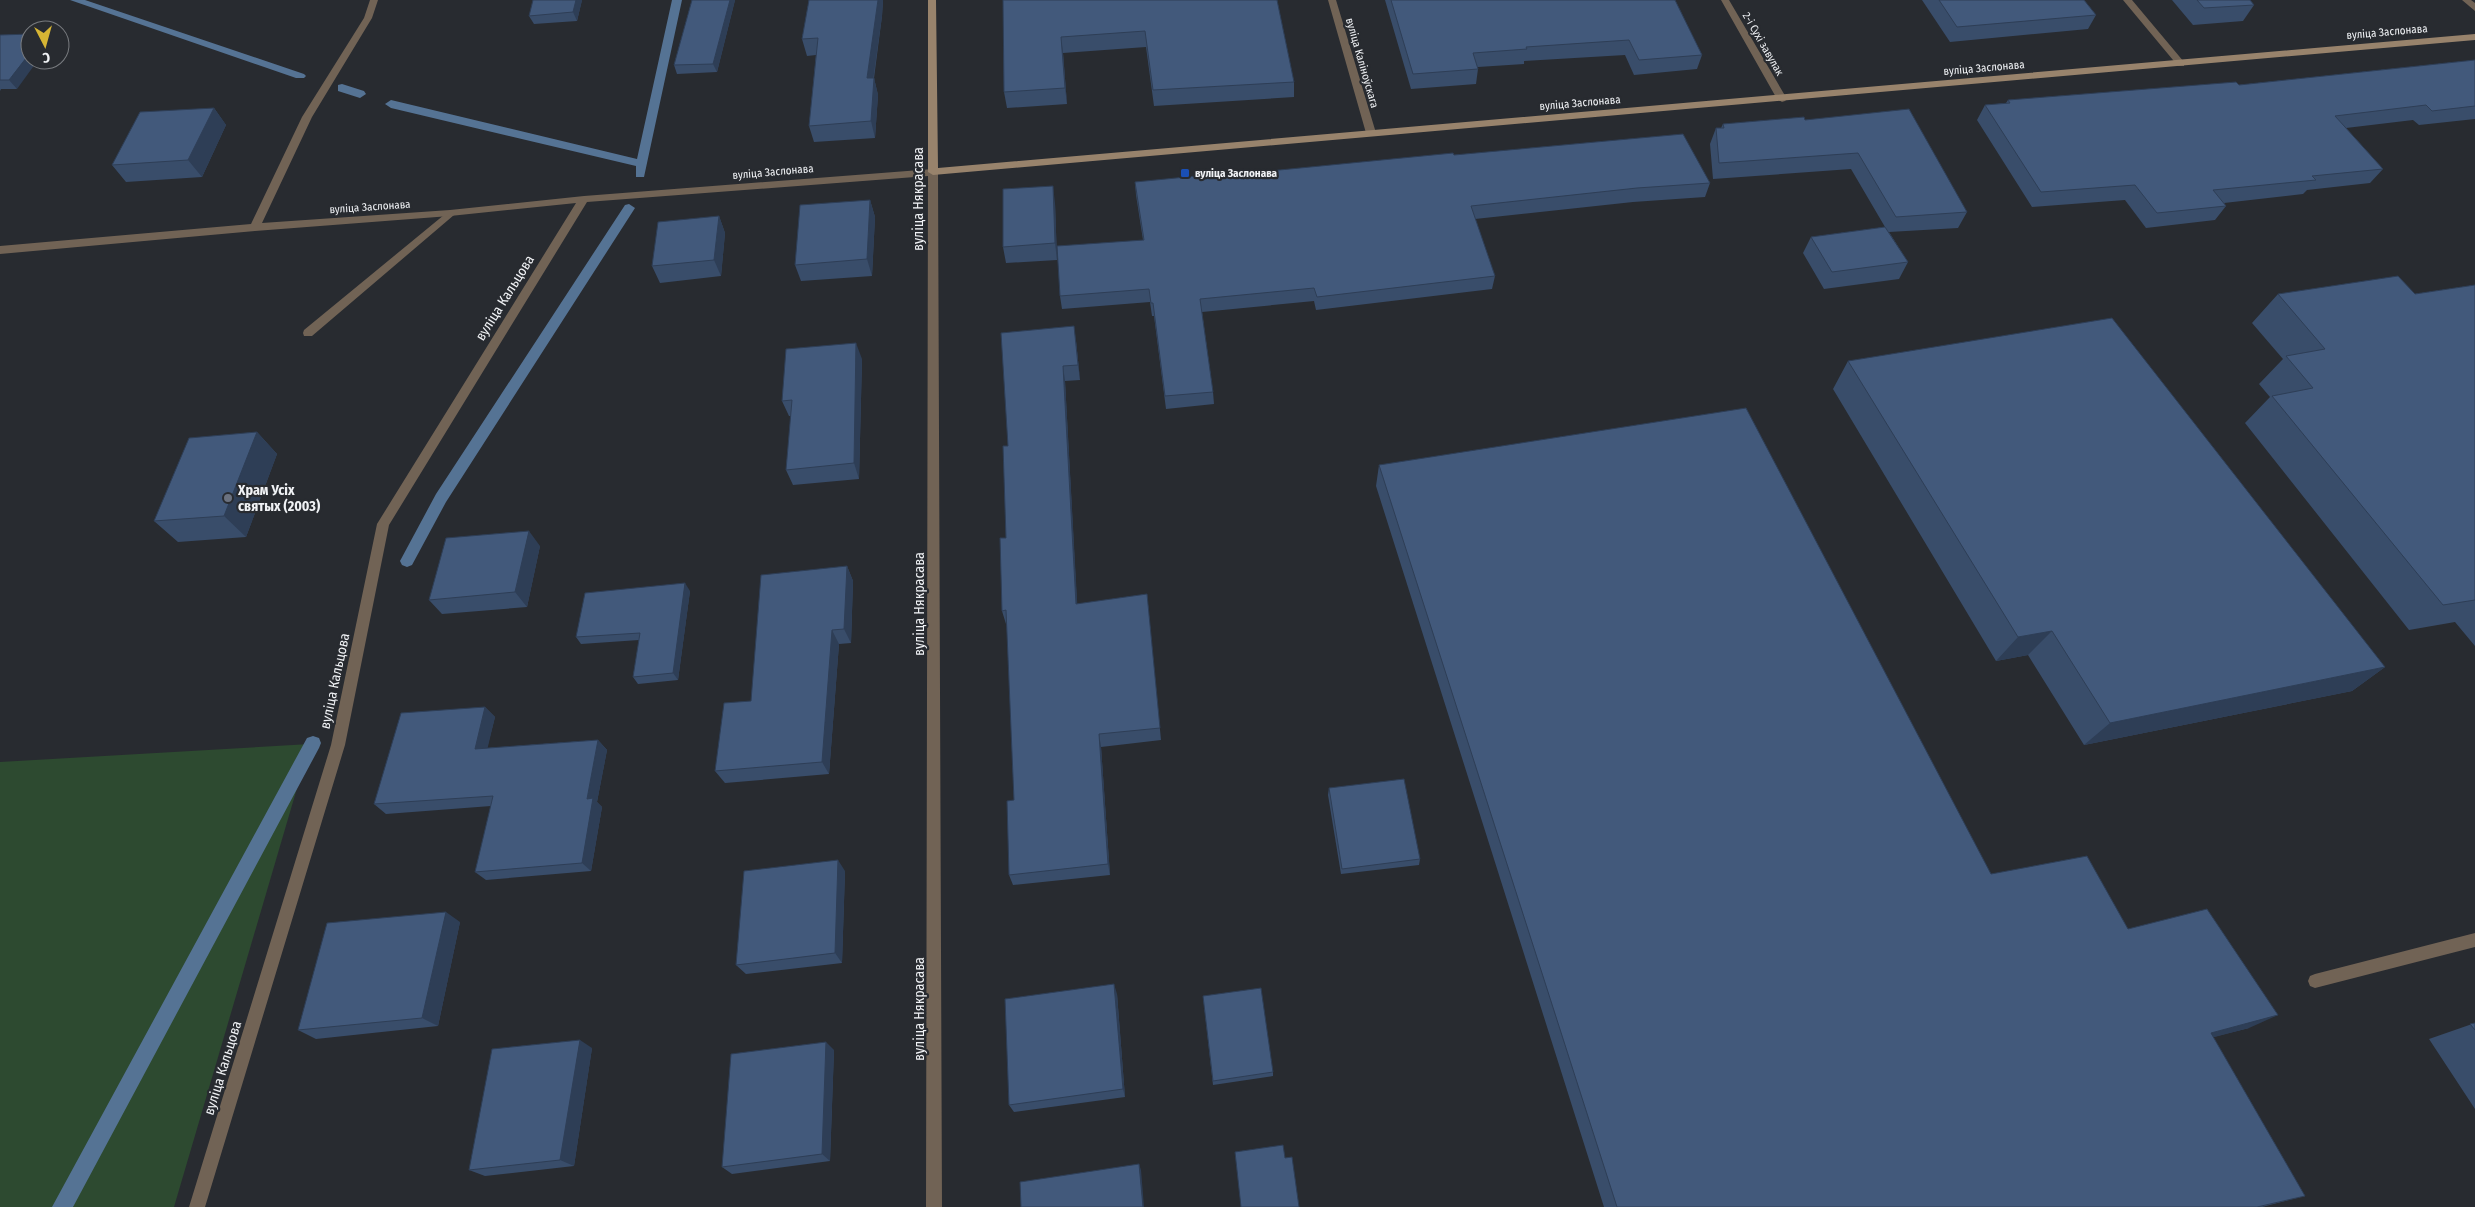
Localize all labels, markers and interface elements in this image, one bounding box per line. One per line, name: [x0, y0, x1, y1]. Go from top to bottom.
street label: 2-і Сухі завулак: [1740, 10, 1787, 79]
street label: вуліца Каліноўскага: [1343, 17, 1381, 109]
north arrow: [20, 20, 70, 70]
street label: вуліца Заслонава: [2346, 22, 2428, 42]
text: С: [41, 49, 51, 66]
street label: вуліца Заслонава: [1943, 58, 2025, 78]
street label: вуліца Заслонава: [1539, 93, 1621, 113]
street label: вуліца Някрасава: [910, 147, 927, 251]
street label: вуліца Заслонава: [732, 162, 814, 182]
marker: вуліца Заслонава: [1179, 167, 1191, 179]
place label: вуліца Заслонава: [1195, 167, 1278, 180]
street label: вуліца Заслонава: [329, 198, 411, 216]
street label: вуліца Кальцова: [472, 252, 538, 344]
place label: Храм Усіх святых (2003): [237, 482, 320, 515]
marker: Храм Усіх святых (2003): [222, 492, 234, 504]
street label: вуліца Някрасава: [911, 552, 928, 656]
street label: вуліца Кальцова: [317, 631, 353, 730]
street label: вуліца Някрасава: [911, 957, 928, 1061]
street label: вуліца Кальцова: [201, 1019, 245, 1117]

